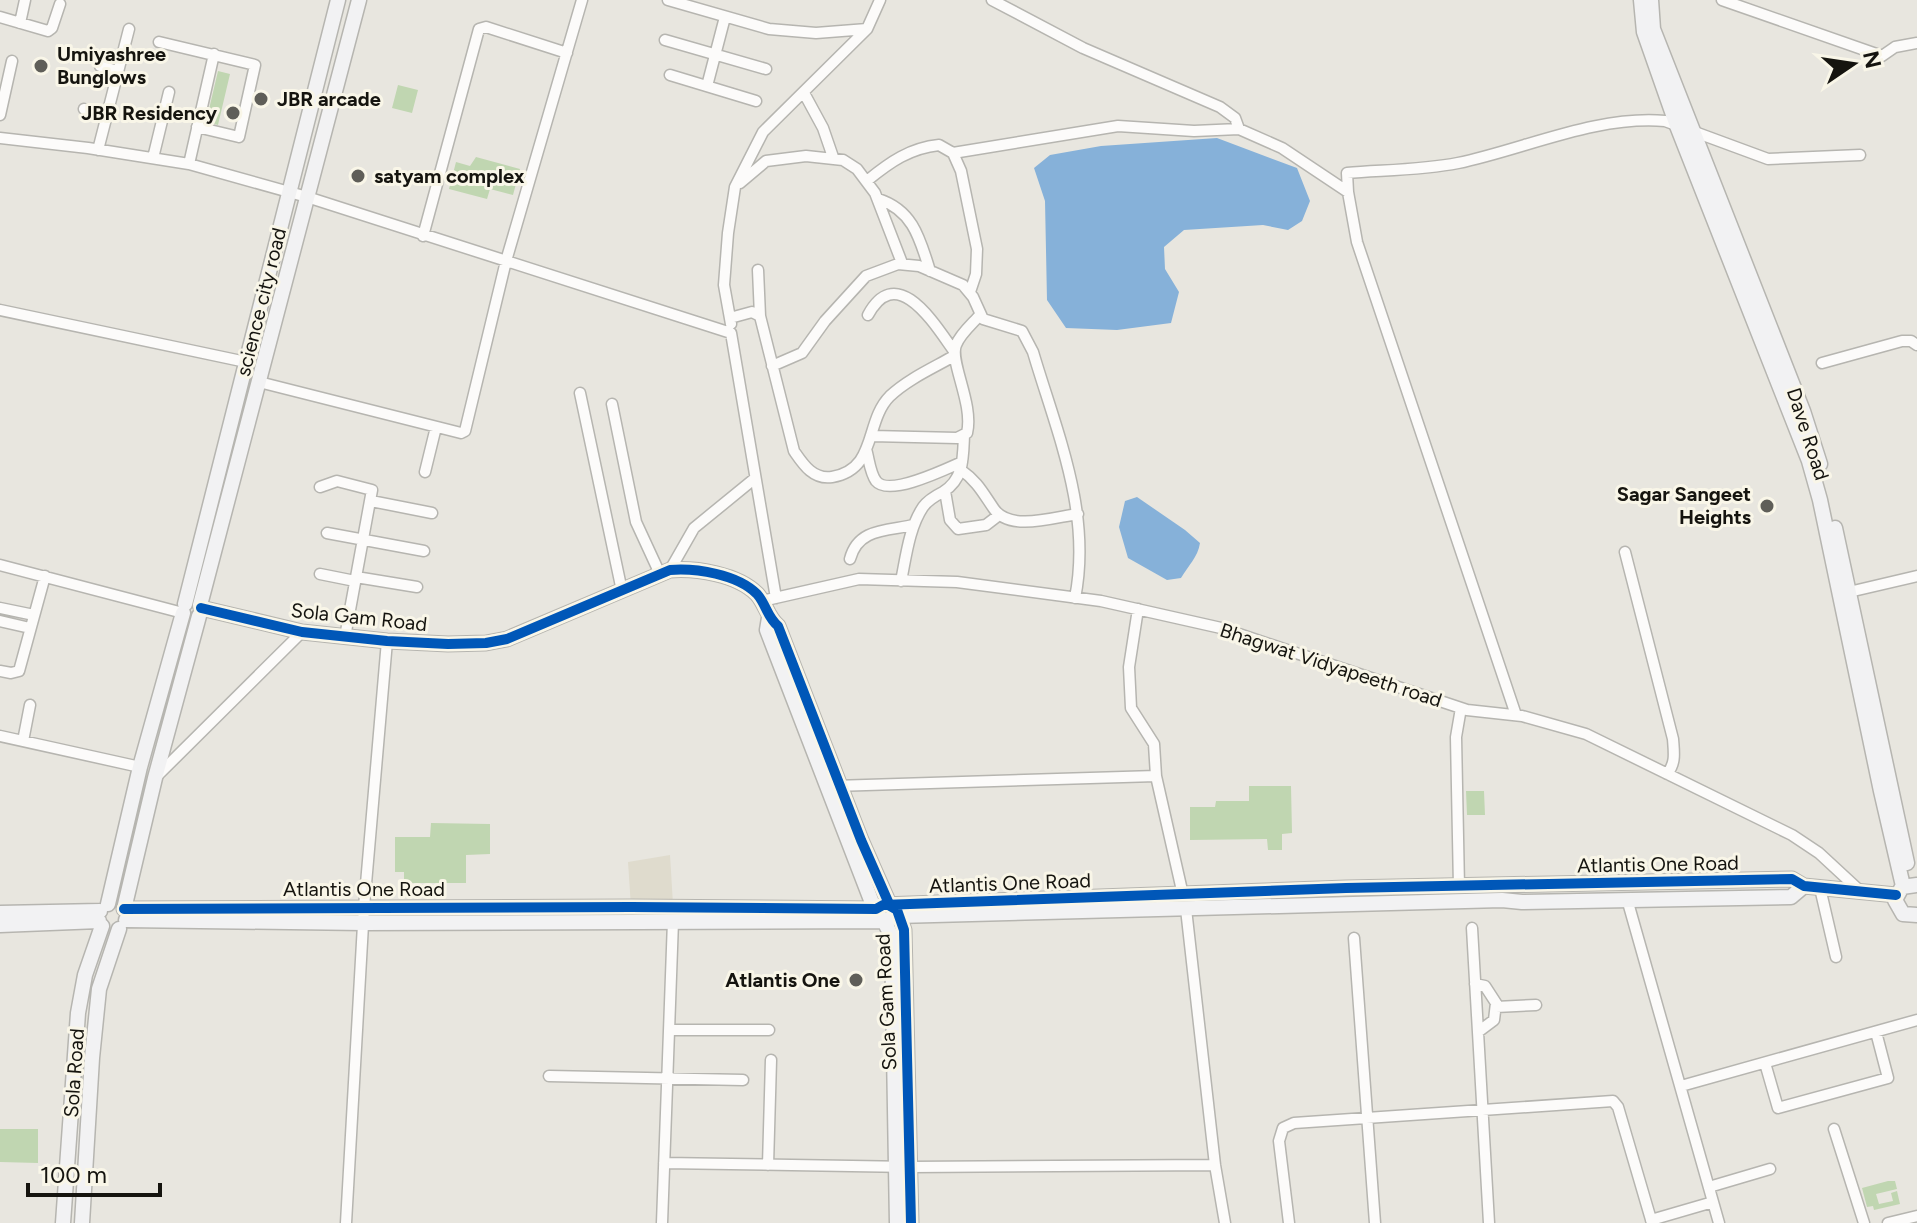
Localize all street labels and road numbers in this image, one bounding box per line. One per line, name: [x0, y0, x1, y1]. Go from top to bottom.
street label: science city road: [231, 225, 291, 379]
street label: Dave Road: [1782, 385, 1834, 483]
street label: Sola Gam Road: [290, 598, 428, 636]
street label: Bhagwat Vidyapeeth road: [1217, 618, 1445, 712]
street label: Atlantis One Road: [1577, 851, 1739, 877]
street label: Atlantis One Road: [929, 868, 1091, 898]
street label: Atlantis One Road: [283, 877, 445, 901]
street label: Sola Gam Road: [870, 933, 902, 1071]
street label: Sola Road: [59, 1028, 89, 1118]

